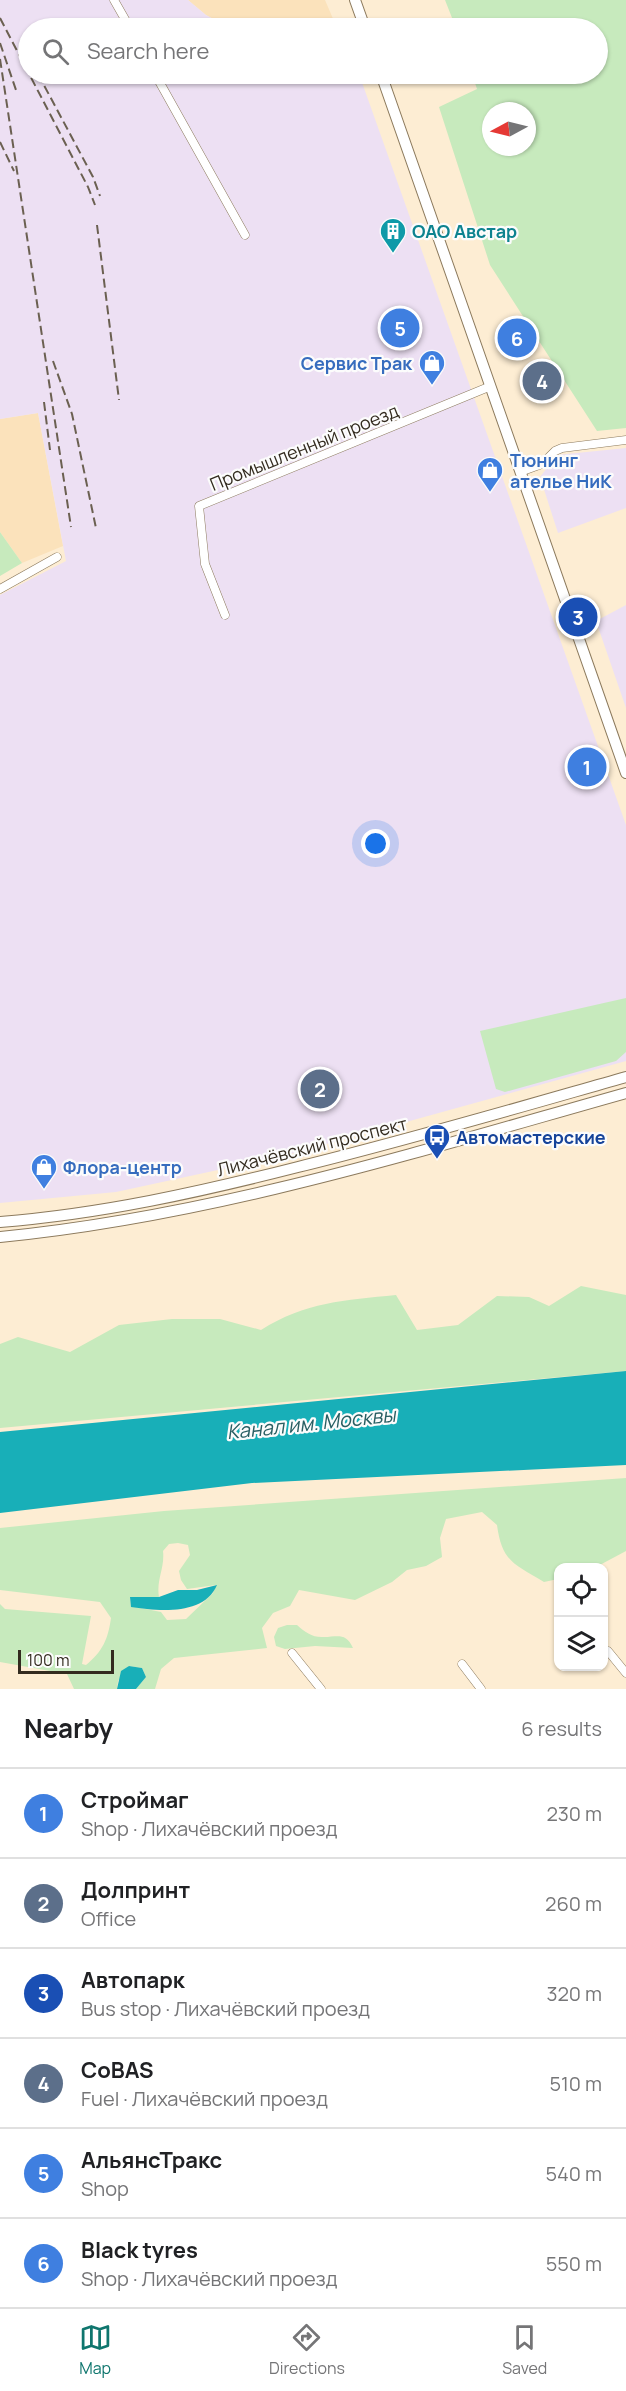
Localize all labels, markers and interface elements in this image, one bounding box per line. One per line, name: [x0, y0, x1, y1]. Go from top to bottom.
search box: [18, 18, 608, 84]
icon: search: [39, 35, 72, 68]
text: Search here: [87, 36, 209, 66]
north arrow: [482, 102, 536, 156]
building icon: ОАО Австар: [378, 216, 408, 254]
place label: ОАО Австар: [412, 219, 517, 243]
pin: 5: [380, 306, 420, 350]
pin: 6: [498, 316, 536, 360]
shop icon: Сервис Трак: [417, 348, 447, 386]
place label: Сервис Трак: [301, 351, 413, 375]
pin: 4: [522, 358, 562, 404]
street label: Промышленный проезд: [206, 398, 402, 496]
place label: Тюнинг ателье НиК: [510, 448, 612, 493]
shop icon: Тюнинг ателье НиК: [475, 455, 505, 493]
pin: 3: [558, 594, 598, 640]
pin: 1: [568, 744, 606, 789]
your location: [361, 829, 390, 858]
pin: 2: [300, 1066, 340, 1112]
street label: Лихачёвский проспект: [214, 1111, 410, 1181]
bus stop icon: Автомастерские: [422, 1122, 452, 1160]
place label: Автомастерские: [456, 1125, 606, 1149]
shop icon: Флора-центр: [29, 1152, 59, 1190]
place label: Флора-центр: [63, 1155, 182, 1179]
water label: Канал им. Москвы: [225, 1401, 398, 1445]
map controls: [554, 1563, 608, 1671]
button: locate: [554, 1563, 608, 1617]
button: layers: [554, 1617, 608, 1671]
scale bar: [18, 1647, 114, 1674]
text: 100 m: [27, 1649, 70, 1671]
text: Nearby: [24, 1710, 113, 1746]
text: 6 results: [521, 1715, 602, 1742]
text: Строймаг: [81, 1785, 189, 1815]
text: 1: [39, 1800, 48, 1827]
text: 230 m: [546, 1800, 602, 1827]
text: Shop · Лихачёвский проезд: [81, 1815, 338, 1842]
text: Долпринт: [81, 1875, 190, 1905]
text: 2: [38, 1890, 49, 1917]
text: 260 m: [545, 1890, 602, 1917]
text: Office: [81, 1905, 136, 1932]
text: Автопарк: [81, 1965, 185, 1995]
text: 3: [38, 1980, 49, 2007]
text: 320 m: [546, 1980, 602, 2007]
text: Bus stop · Лихачёвский проезд: [81, 1995, 370, 2022]
text: CoBAS: [81, 2055, 154, 2085]
text: 4: [37, 2070, 50, 2097]
text: 510 m: [549, 2070, 602, 2097]
text: Fuel · Лихачёвский проезд: [81, 2085, 328, 2112]
text: АльянсТракс: [81, 2145, 222, 2175]
text: 5: [38, 2160, 49, 2187]
text: 540 m: [546, 2160, 602, 2187]
text: Shop: [81, 2175, 129, 2202]
text: Black tyres: [81, 2235, 198, 2265]
text: 6: [37, 2250, 50, 2277]
text: 550 m: [546, 2250, 602, 2277]
text: Shop · Лихачёвский проезд: [81, 2265, 338, 2292]
tab: Map: [79, 2321, 112, 2379]
tab: Directions: [269, 2321, 345, 2379]
tab: Saved: [502, 2321, 547, 2379]

